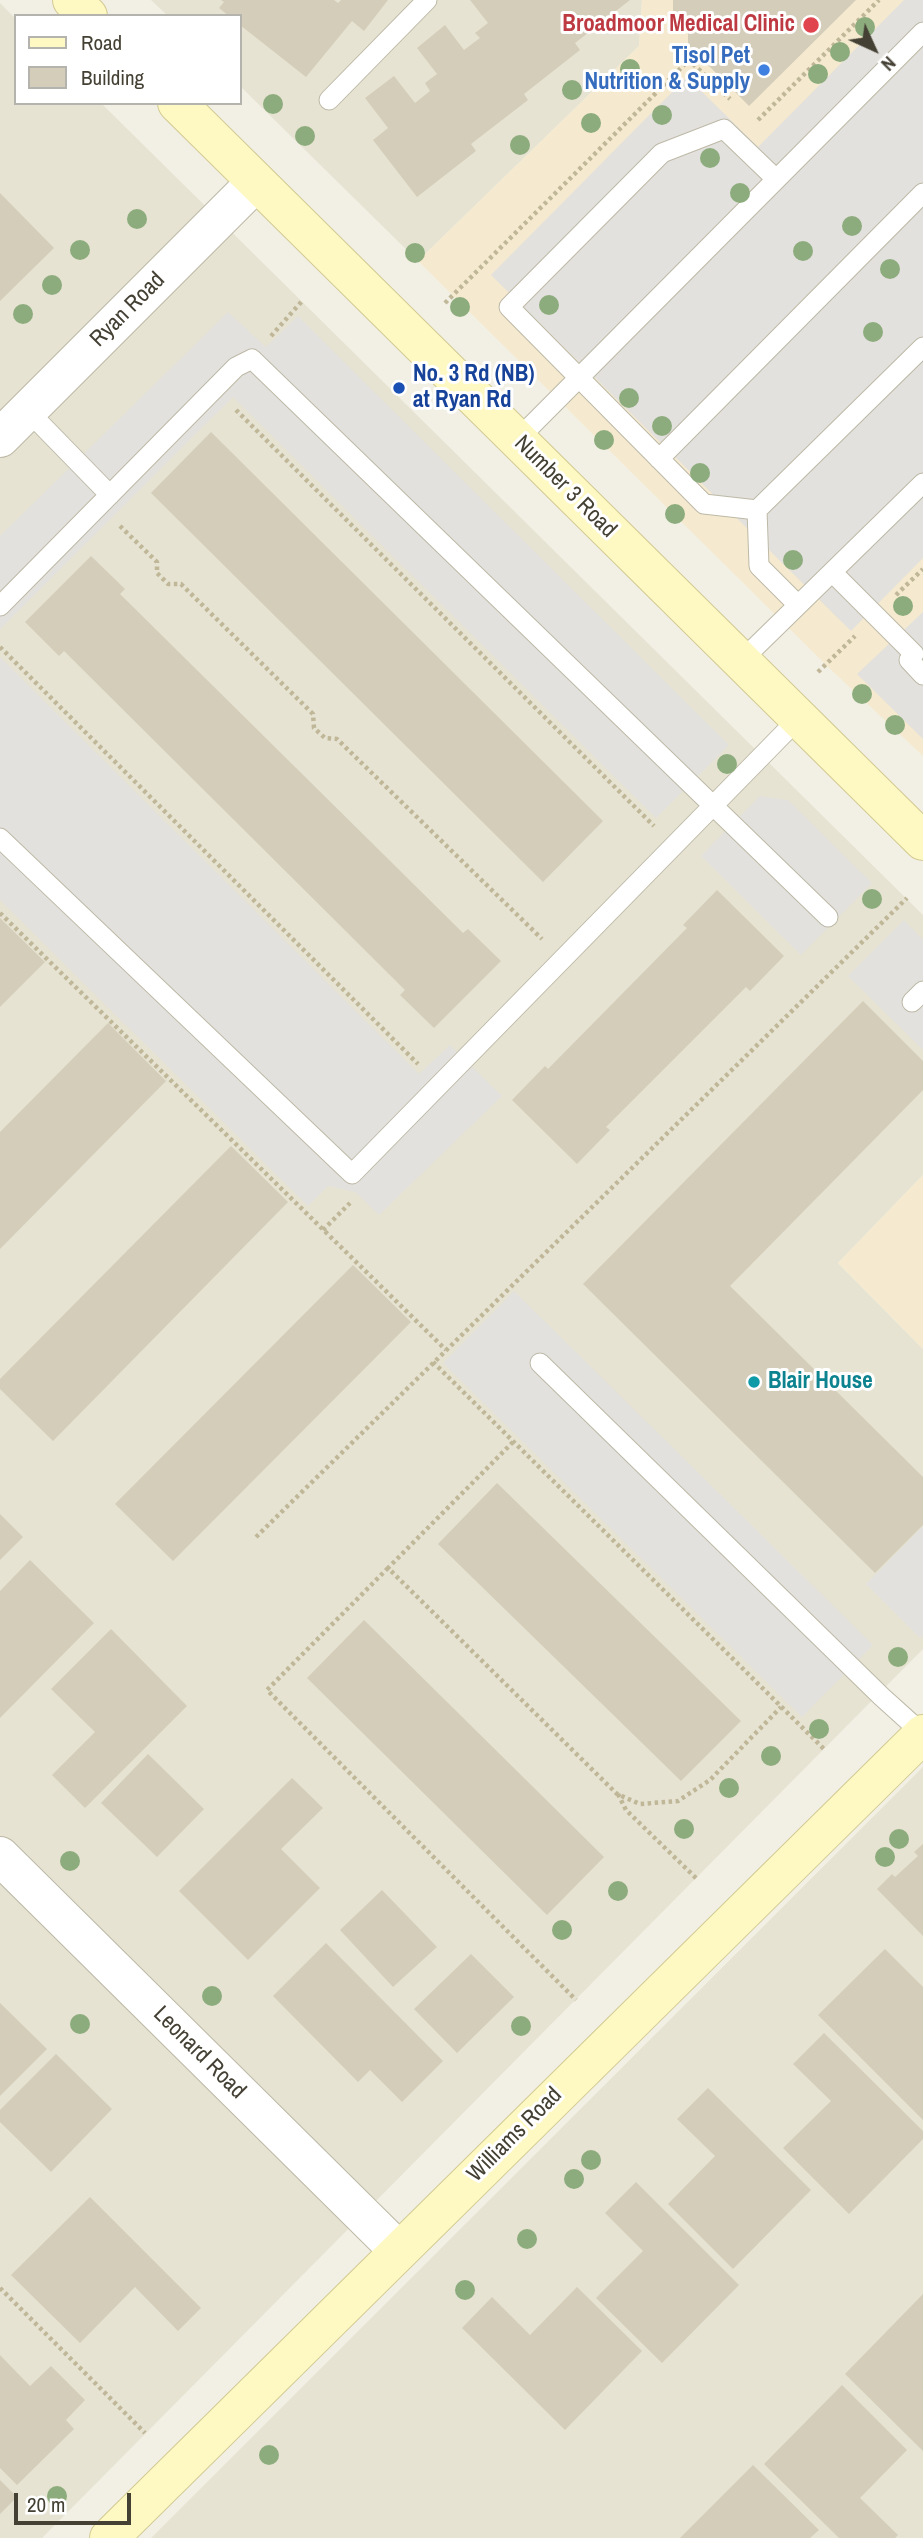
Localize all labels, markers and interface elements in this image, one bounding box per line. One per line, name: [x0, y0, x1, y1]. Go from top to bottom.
place label: Broadmoor Medical Clinic: [562, 11, 795, 39]
legend: [14, 14, 242, 105]
north arrow: [839, 14, 909, 84]
marker: Broadmoor Medical Clinic: [801, 15, 821, 35]
text: Road: [81, 28, 122, 57]
place label: Tisol Pet Nutrition & Supply: [584, 43, 750, 97]
text: N: [876, 51, 902, 77]
marker: Tisol Pet Nutrition & Supply: [756, 62, 772, 78]
text: Building: [81, 63, 144, 92]
street label: Ryan Road: [85, 267, 171, 353]
place label: No. 3 Rd (NB) at Ryan Rd: [413, 361, 535, 415]
marker: No. 3 Rd (NB) at Ryan Rd: [391, 380, 407, 396]
street label: Number 3 Road: [508, 430, 622, 544]
place label: Blair House: [768, 1368, 873, 1396]
marker: Blair House: [746, 1374, 762, 1390]
street label: Leonard Road: [147, 2001, 251, 2105]
street label: Williams Road: [462, 2082, 568, 2188]
scale bar: [18, 2478, 135, 2522]
text: 20 m: [27, 2490, 65, 2519]

